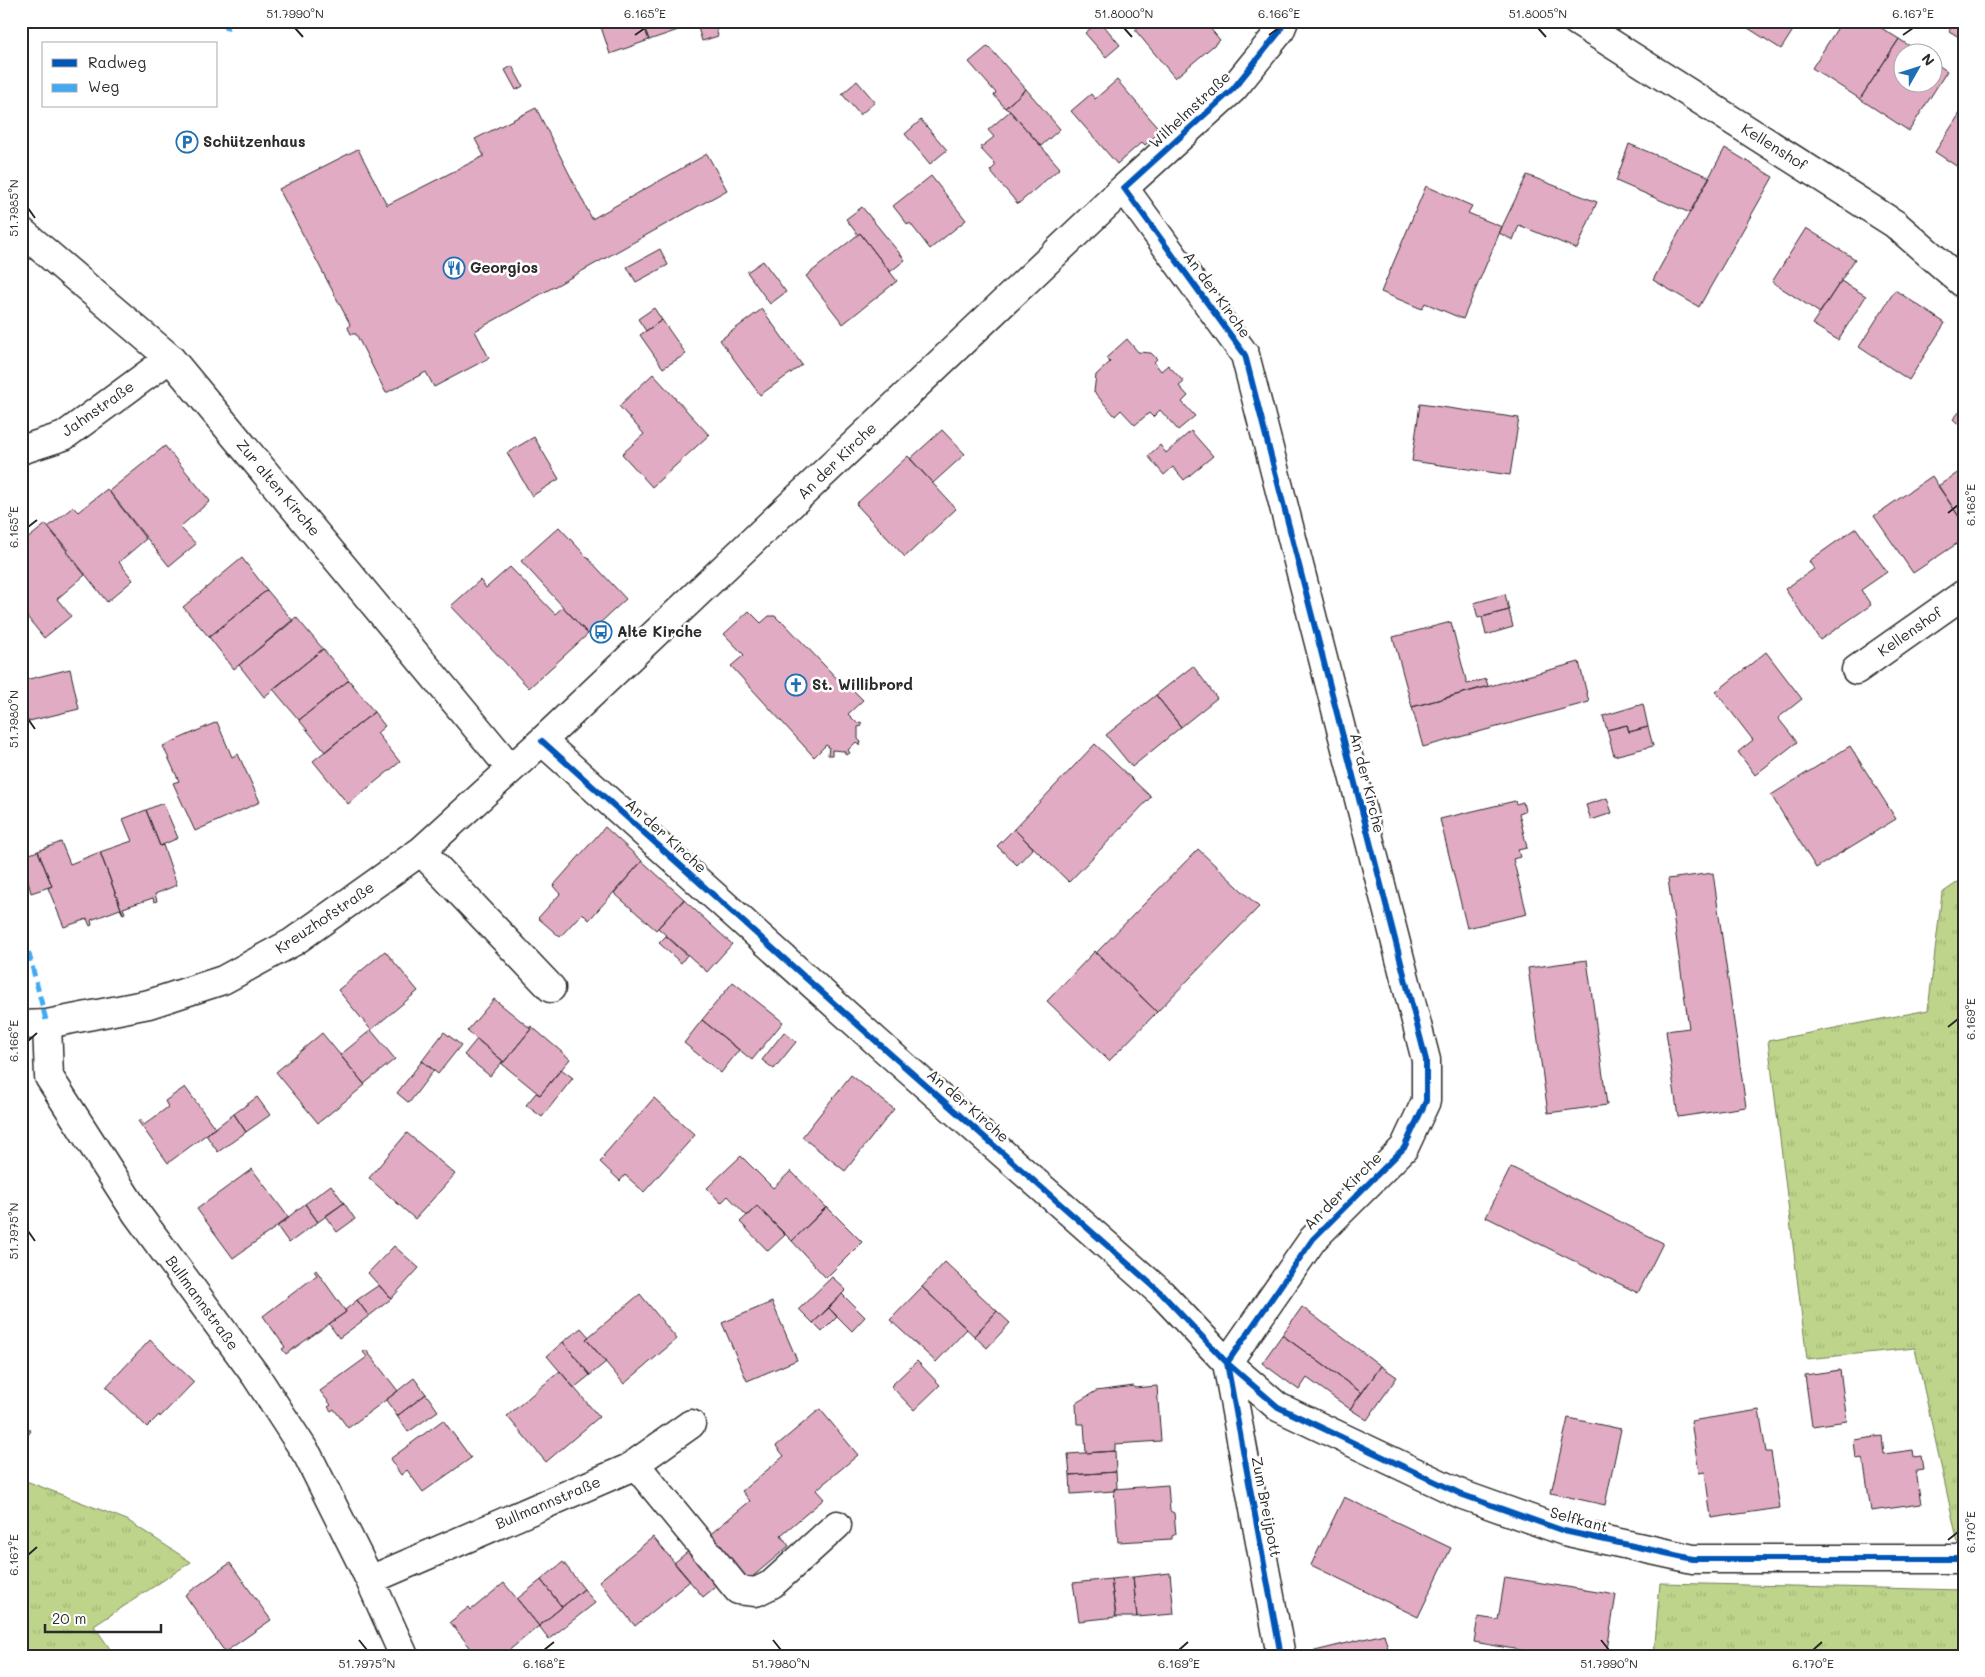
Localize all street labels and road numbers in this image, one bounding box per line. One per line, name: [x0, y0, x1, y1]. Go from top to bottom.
street label: Wilhelmstraße: [1144, 66, 1234, 152]
street label: Kellenshof: [1738, 118, 1812, 175]
street label: An der Kirche: [1180, 247, 1256, 342]
street label: Jahnstraße: [57, 376, 138, 440]
street label: An der Kirche: [793, 418, 880, 503]
street label: Zur alten Kirche: [232, 435, 325, 540]
street label: Kellenshof: [1873, 601, 1946, 661]
street label: An der Kirche: [1346, 731, 1390, 835]
street label: An der Kirche: [622, 794, 711, 877]
street label: Kreuzhofstraße: [271, 877, 378, 958]
street label: An der Kirche: [923, 1064, 1014, 1146]
street label: An der Kirche: [1299, 1147, 1386, 1234]
street label: Bullmannstraße: [162, 1251, 244, 1354]
street label: Zum Breijpott: [1247, 1455, 1287, 1559]
street label: Bullmannstraße: [492, 1471, 603, 1533]
street label: Selfkant: [1548, 1502, 1611, 1536]

